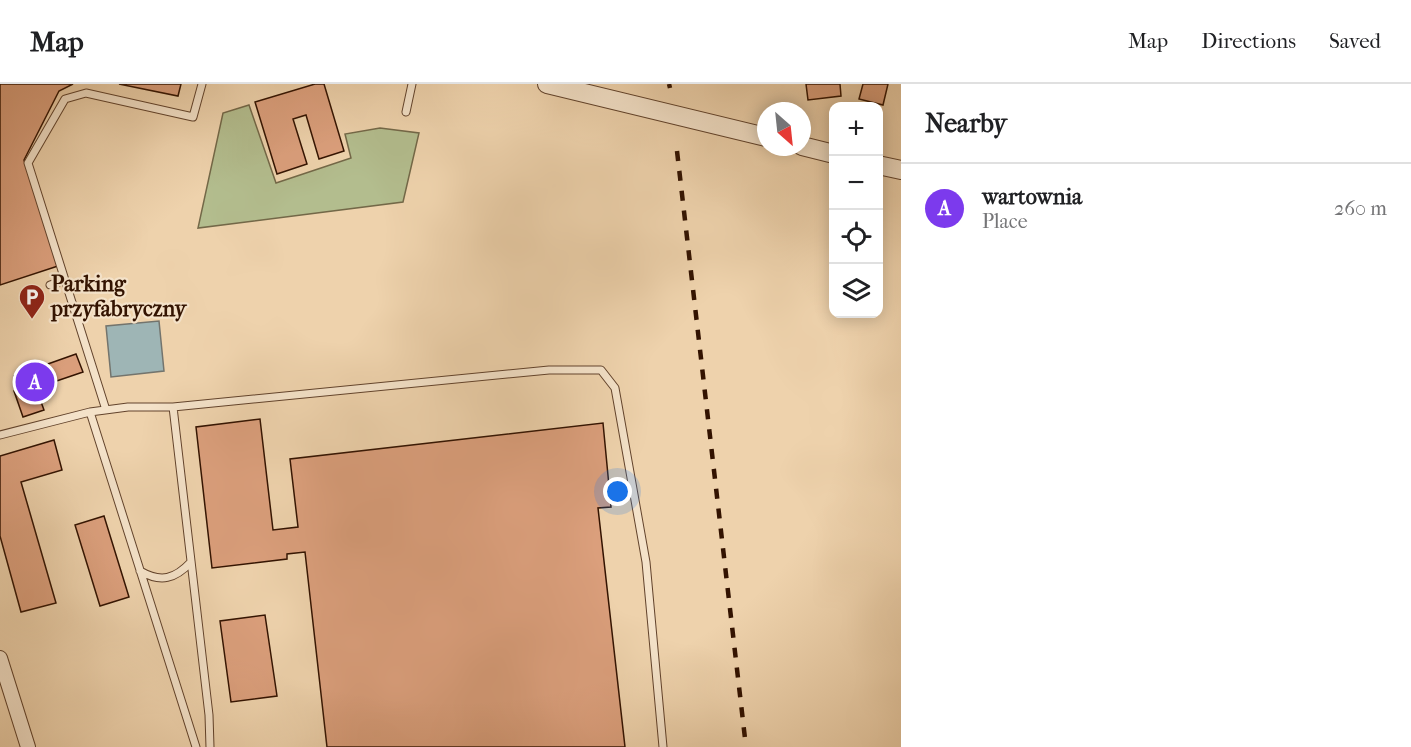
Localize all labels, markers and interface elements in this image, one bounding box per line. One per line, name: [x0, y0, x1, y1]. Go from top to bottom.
text: Map: [30, 25, 84, 58]
text: Map: [1128, 29, 1168, 53]
text: Directions: [1201, 29, 1296, 53]
text: Saved: [1329, 29, 1381, 53]
north arrow: [757, 102, 811, 156]
map controls: [829, 102, 883, 318]
button: +: [829, 102, 883, 156]
text: Nearby: [925, 108, 1007, 139]
button: −: [829, 156, 883, 210]
text: wartownia: [982, 184, 1082, 210]
text: A: [938, 197, 951, 220]
text: 260 m: [1334, 197, 1387, 220]
button: locate: [829, 210, 883, 264]
text: Place: [982, 210, 1028, 233]
button: layers: [829, 264, 883, 318]
place label: Parking przyfabryczny: [50, 271, 188, 322]
parking icon: Parking przyfabryczny: [17, 282, 47, 320]
pin: A: [15, 360, 54, 404]
your location: [603, 477, 632, 506]

